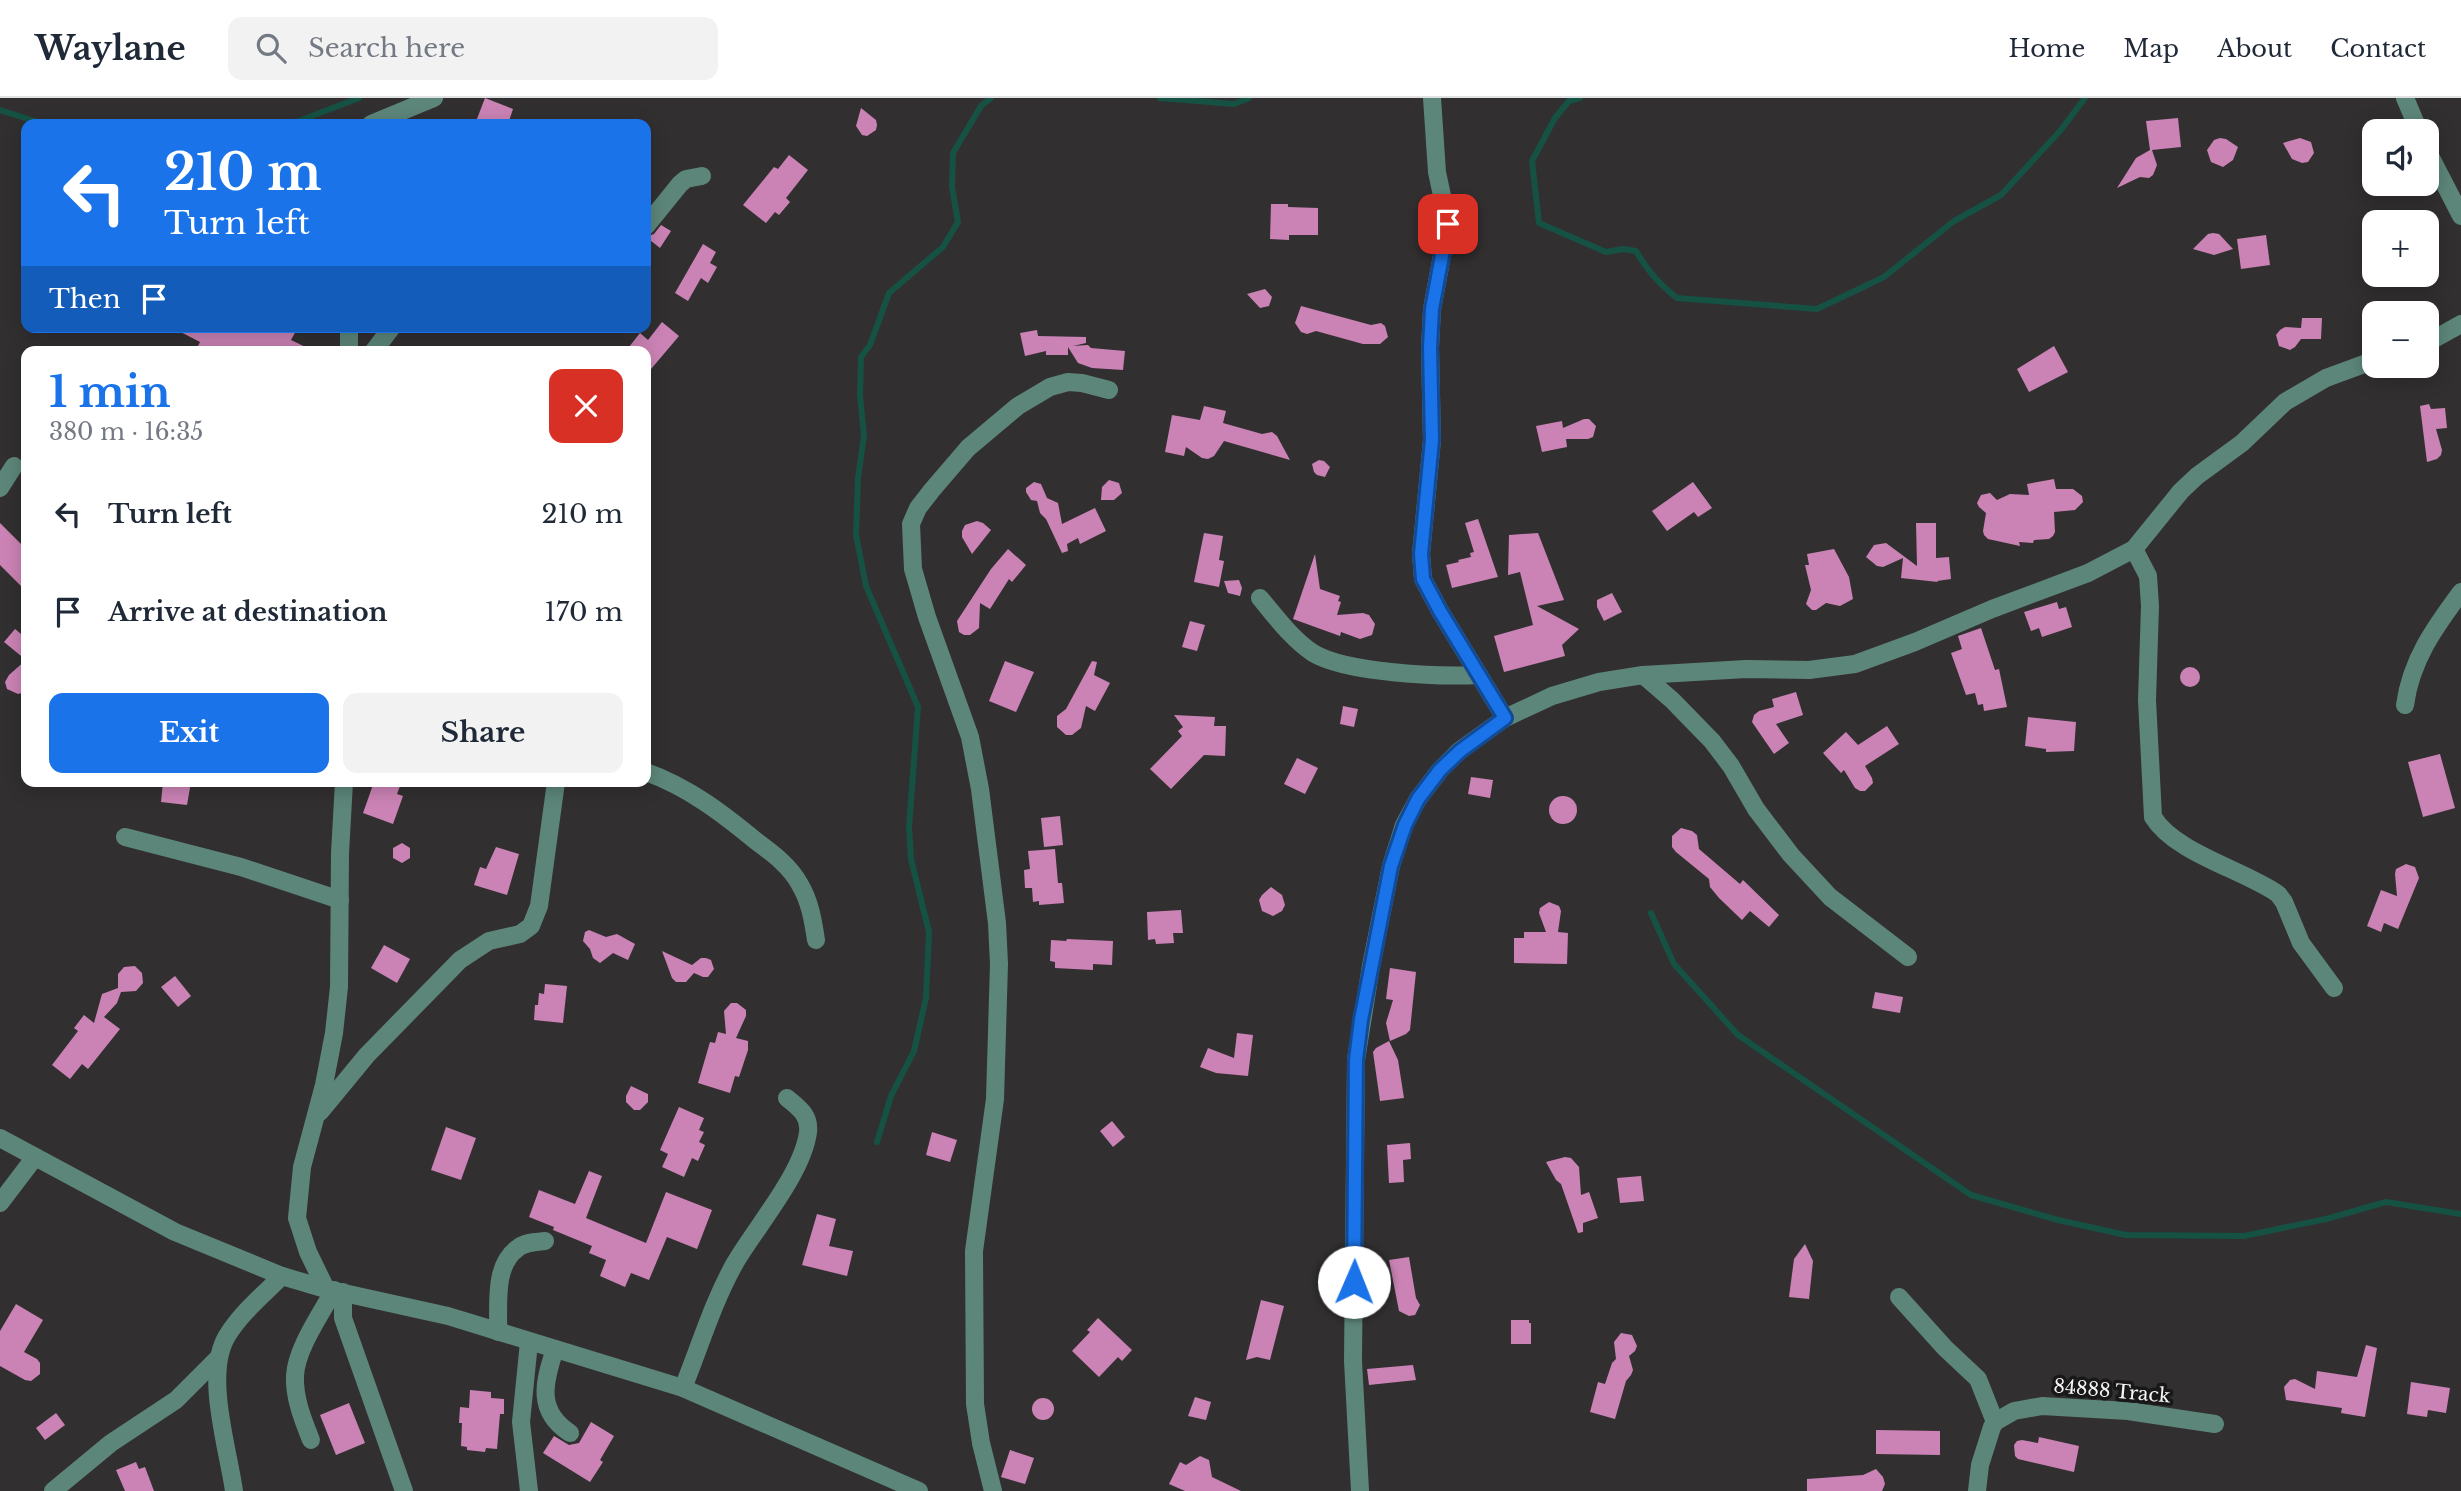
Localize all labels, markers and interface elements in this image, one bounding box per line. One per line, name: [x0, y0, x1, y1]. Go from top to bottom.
search box: [228, 17, 718, 80]
text: Waylane: [35, 28, 186, 69]
icon: search: [252, 29, 290, 67]
text: Search here: [308, 32, 465, 64]
text: Home: [2009, 34, 2085, 63]
text: Map: [2123, 34, 2179, 63]
text: About: [2217, 34, 2292, 63]
text: Contact: [2330, 34, 2426, 63]
map controls: [2362, 119, 2439, 378]
button: sound: [2362, 119, 2439, 196]
text: 210 m: [164, 142, 322, 203]
icon: left: [49, 147, 140, 238]
pin: [1418, 194, 1478, 254]
text: Turn left: [164, 203, 310, 243]
icon: arrive: [1429, 205, 1467, 243]
button: +: [2362, 210, 2439, 287]
icon: arrive: [135, 280, 173, 318]
text: Then: [49, 283, 121, 315]
button: −: [2362, 301, 2439, 378]
text: 1 min: [49, 366, 171, 418]
button: close: [549, 369, 623, 443]
text: 380 m · 16:35: [49, 418, 203, 446]
icon: left: [49, 495, 87, 533]
text: Turn left: [108, 498, 232, 530]
text: 210 m: [541, 498, 623, 530]
icon: arrive: [49, 593, 87, 631]
text: Arrive at destination: [108, 596, 388, 628]
text: 170 m: [544, 596, 623, 628]
button: Exit: [49, 693, 329, 773]
button: Share: [343, 693, 623, 773]
position arrow: [1317, 1245, 1391, 1319]
street label: 84888 Track: [2053, 1374, 2172, 1408]

